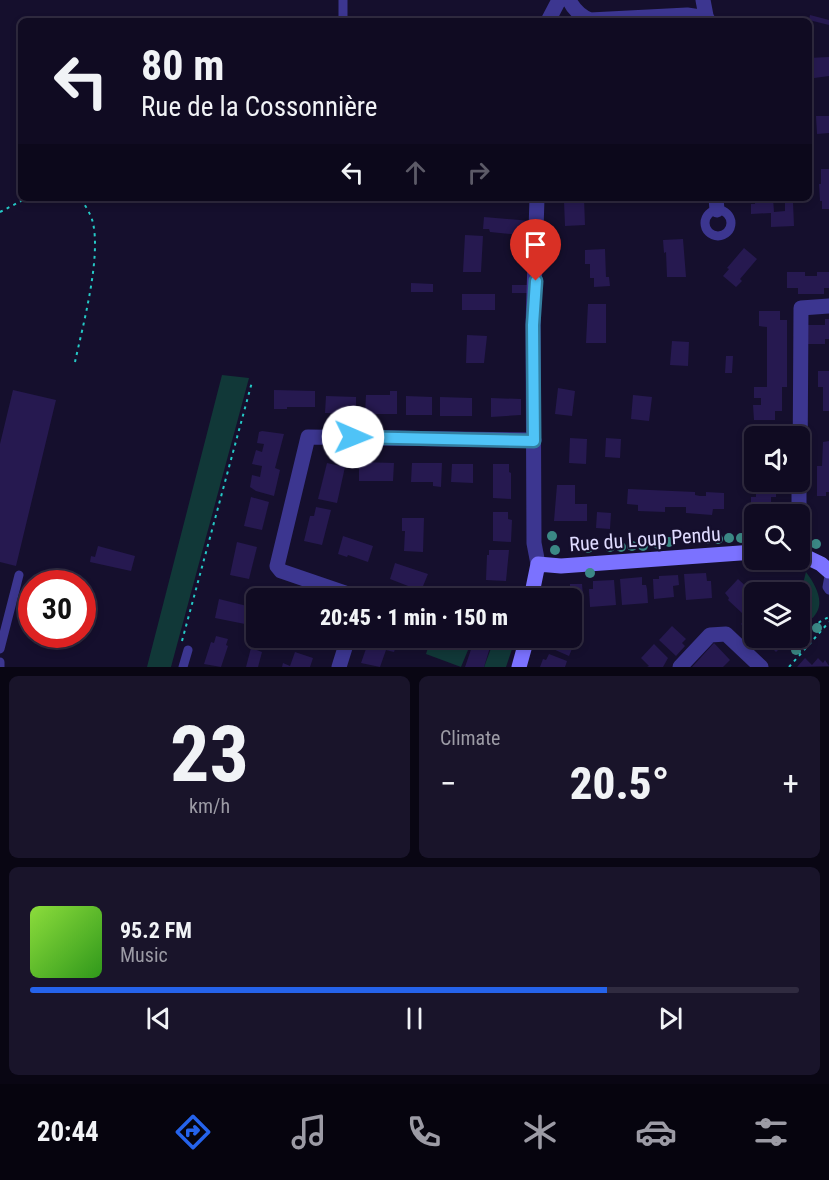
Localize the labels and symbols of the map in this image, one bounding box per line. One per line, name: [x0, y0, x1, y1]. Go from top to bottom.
pin: [510, 219, 561, 281]
position arrow: [321, 405, 385, 469]
street label: Rue du Loup Pendu: [568, 522, 722, 556]
speed limit sign: 30: [18, 570, 96, 648]

